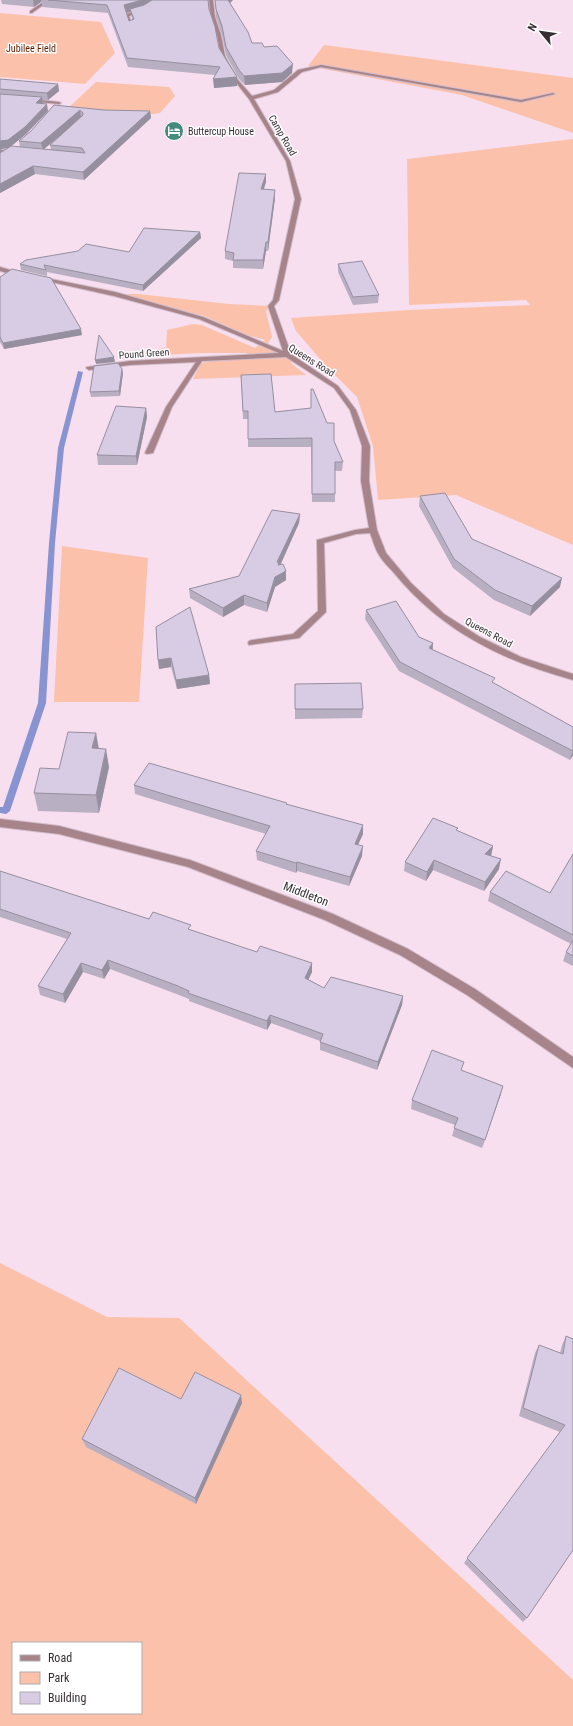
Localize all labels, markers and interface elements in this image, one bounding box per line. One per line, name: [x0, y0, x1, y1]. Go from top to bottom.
north arrow: [521, 12, 561, 52]
text: N: [525, 21, 540, 33]
park label: Jubilee Field: [6, 43, 56, 54]
street label: Camp Road: [266, 113, 299, 158]
hotel icon: Buttercup House: [163, 120, 185, 142]
place label: Buttercup House: [188, 126, 254, 137]
street label: Queens Road: [287, 342, 337, 379]
street label: Pound Green: [118, 346, 170, 361]
street label: Queens Road: [463, 615, 514, 650]
street label: Middleton: [281, 879, 331, 909]
legend: [12, 1642, 142, 1714]
text: Road: [48, 1651, 72, 1665]
text: Park: [48, 1671, 70, 1685]
text: Building: [48, 1691, 86, 1705]

